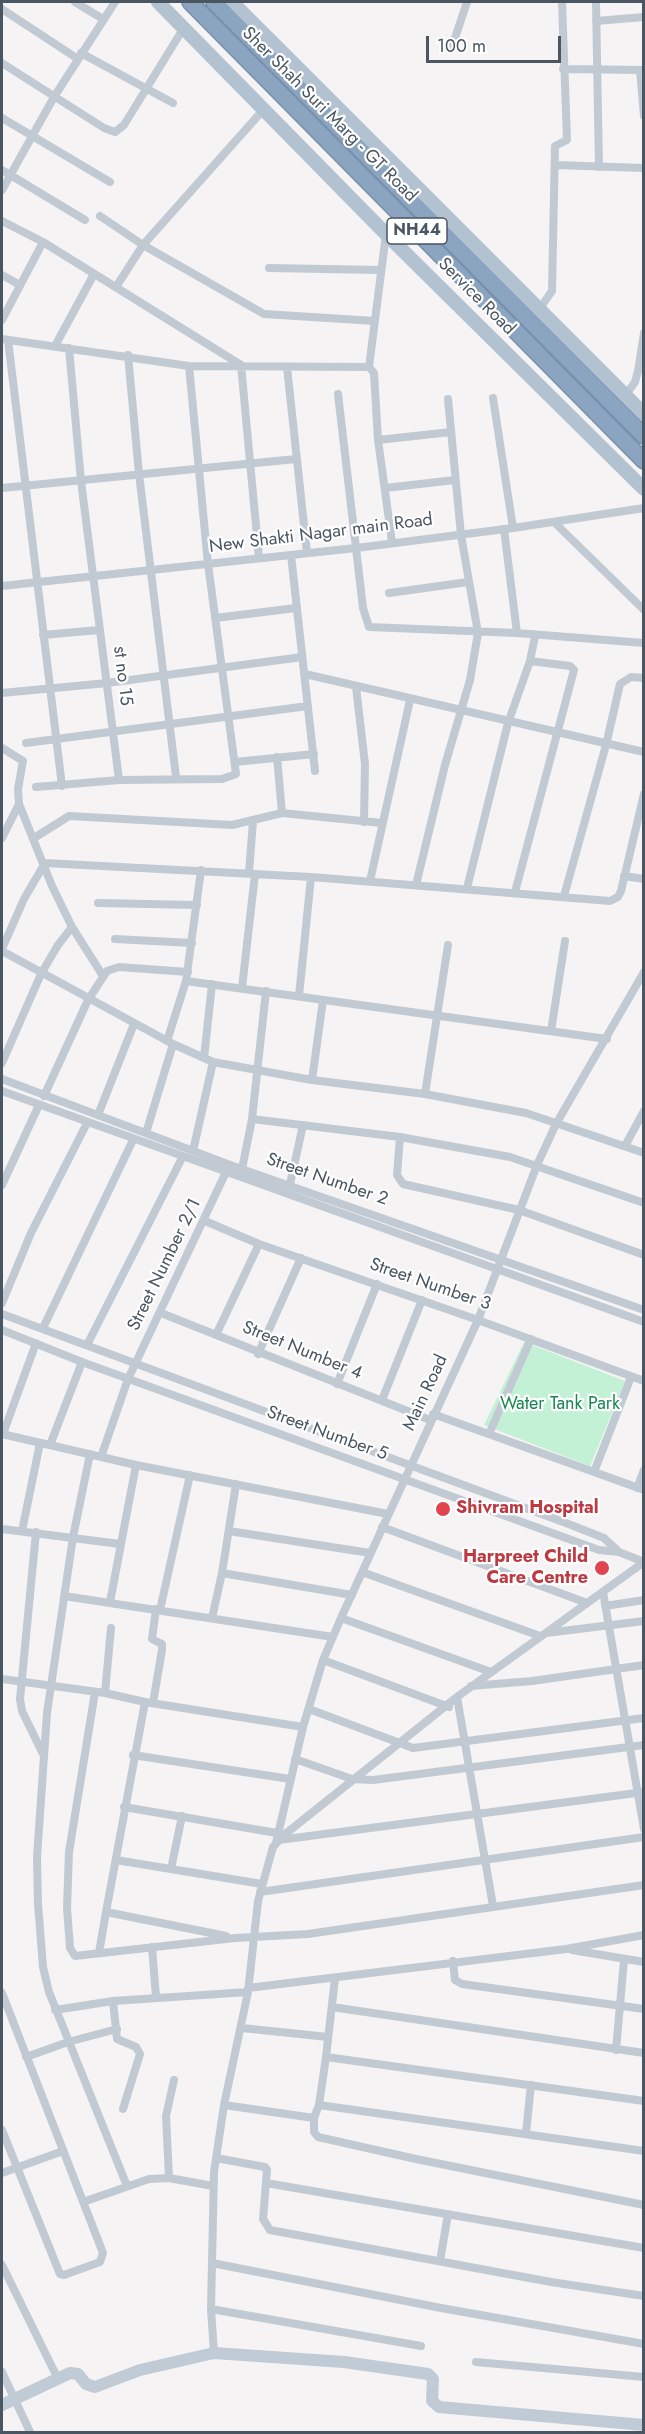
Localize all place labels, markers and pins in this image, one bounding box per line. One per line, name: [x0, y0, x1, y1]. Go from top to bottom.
place label: Shivram Hospital: [456, 1498, 599, 1520]
marker: Shivram Hospital: [434, 1500, 452, 1518]
place label: Harpreet Child Care Centre: [463, 1547, 588, 1590]
marker: Harpreet Child Care Centre: [593, 1559, 611, 1577]

